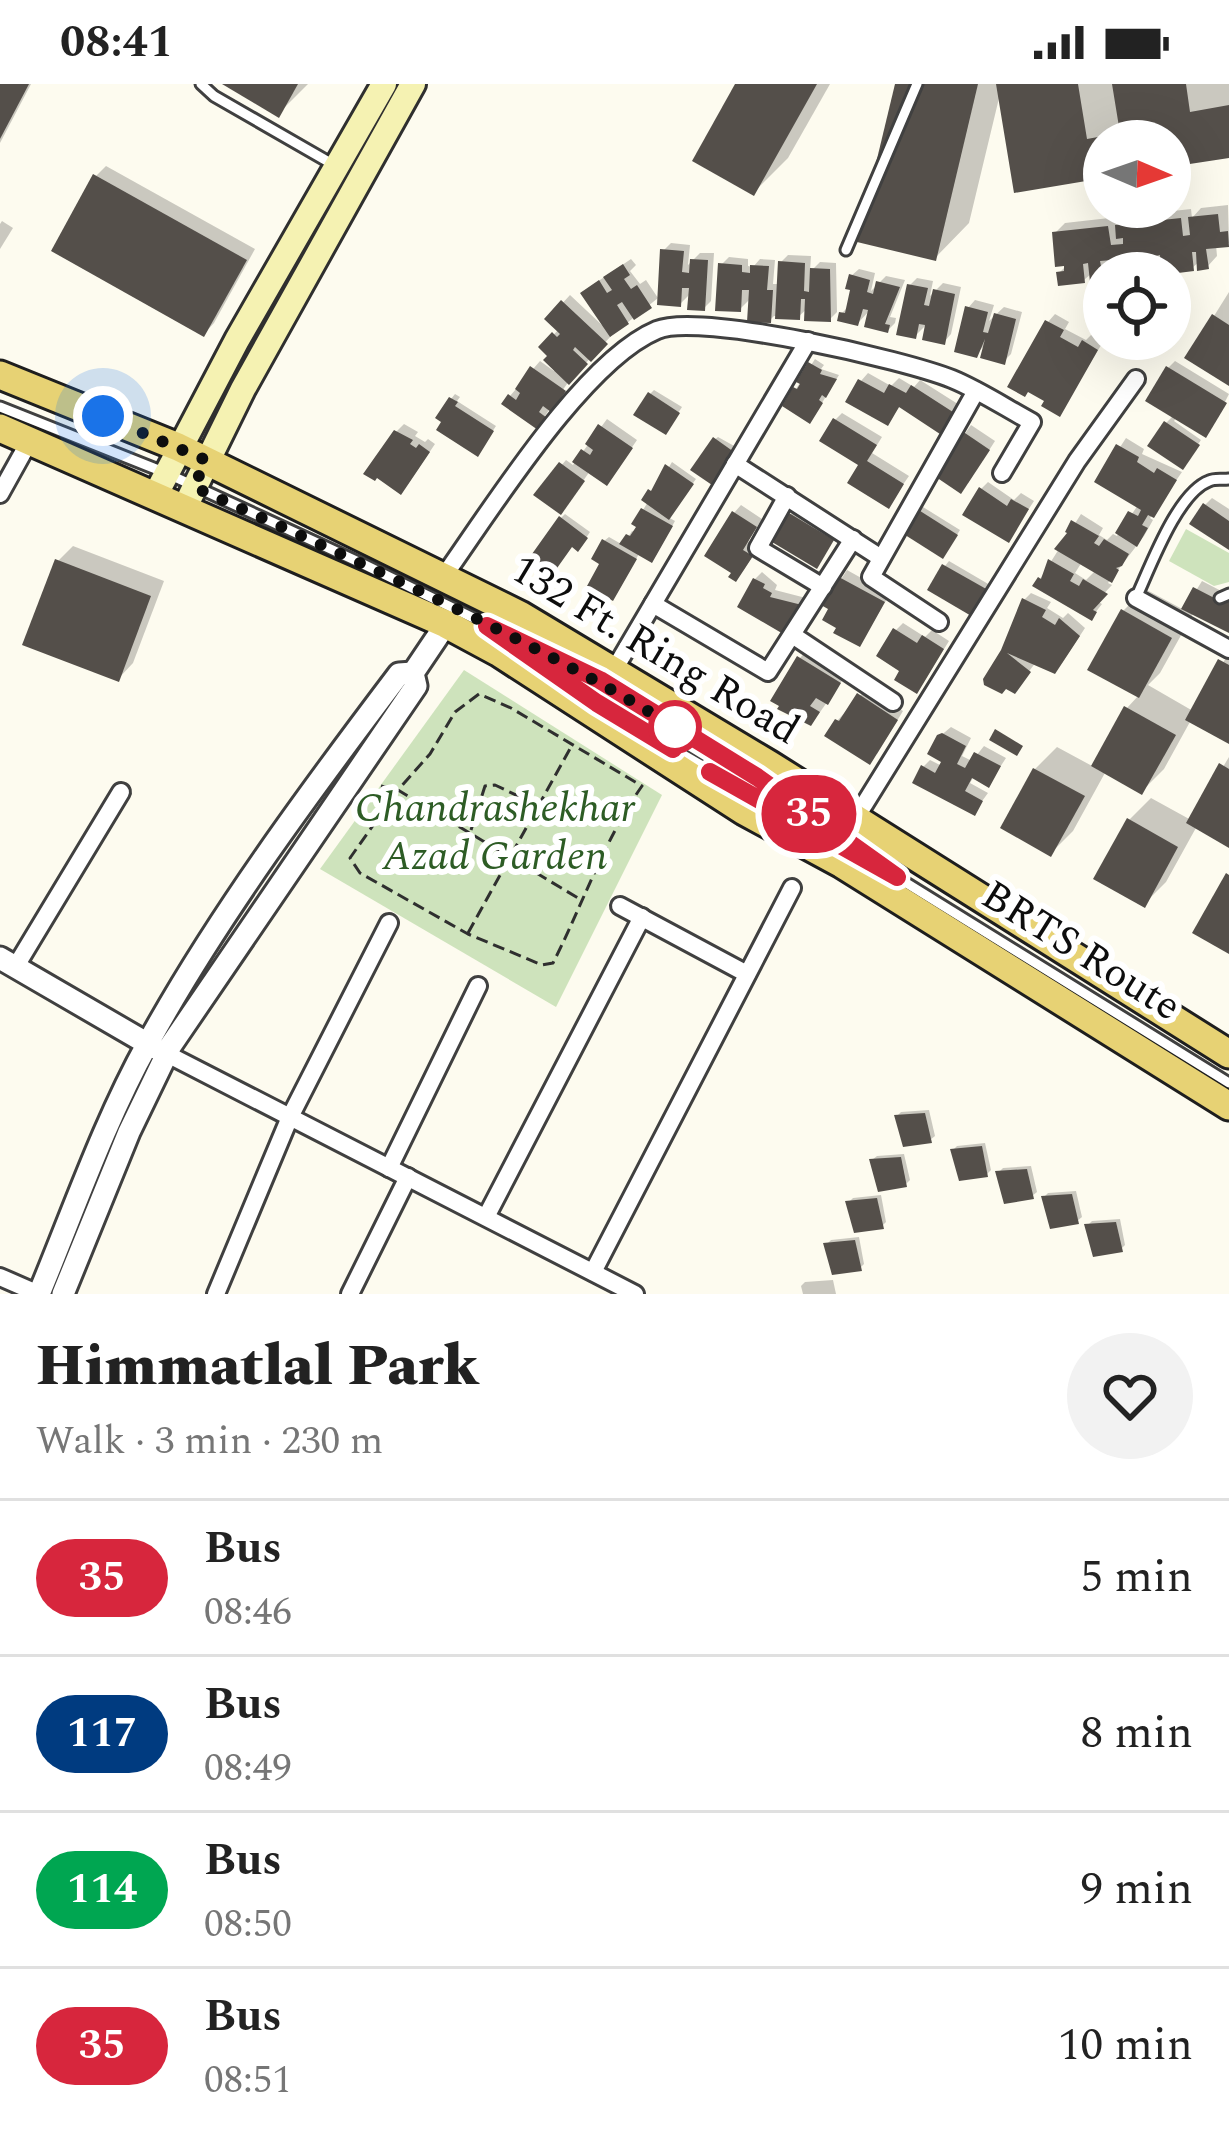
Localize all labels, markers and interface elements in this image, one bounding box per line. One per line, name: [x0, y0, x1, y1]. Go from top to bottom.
text: 08:41: [60, 8, 173, 77]
north arrow: [1083, 120, 1191, 228]
map controls: [1083, 120, 1191, 360]
button: locate: [1083, 252, 1191, 360]
your location: [73, 386, 133, 446]
street label: 132 Ft. Ring Road: [498, 539, 812, 761]
unlabelled marker: [650, 702, 700, 752]
line badge: 35: [755, 775, 863, 853]
park label: Chandrashekhar Azad Garden: [355, 777, 636, 888]
text: 35: [785, 782, 833, 845]
street label: BRTS Route: [969, 865, 1193, 1037]
text: Himmatlal Park: [36, 1324, 479, 1410]
button: heart: [1067, 1333, 1193, 1459]
text: Walk · 3 min · 230 m: [36, 1412, 383, 1471]
text: Bus: [204, 1514, 282, 1583]
text: 5 min: [1080, 1543, 1193, 1612]
text: 35: [78, 1546, 126, 1609]
text: 08:46: [204, 1583, 292, 1642]
text: Bus: [204, 1670, 282, 1739]
text: 8 min: [1080, 1699, 1193, 1768]
text: 117: [67, 1702, 137, 1765]
text: 08:49: [204, 1739, 292, 1798]
text: Bus: [204, 1826, 282, 1895]
text: 9 min: [1080, 1855, 1193, 1924]
text: 114: [67, 1858, 137, 1921]
text: 08:50: [204, 1895, 292, 1954]
text: Bus: [204, 1982, 282, 2051]
text: 10 min: [1058, 2011, 1193, 2080]
text: 35: [78, 2014, 126, 2077]
text: 08:51: [204, 2051, 292, 2110]

